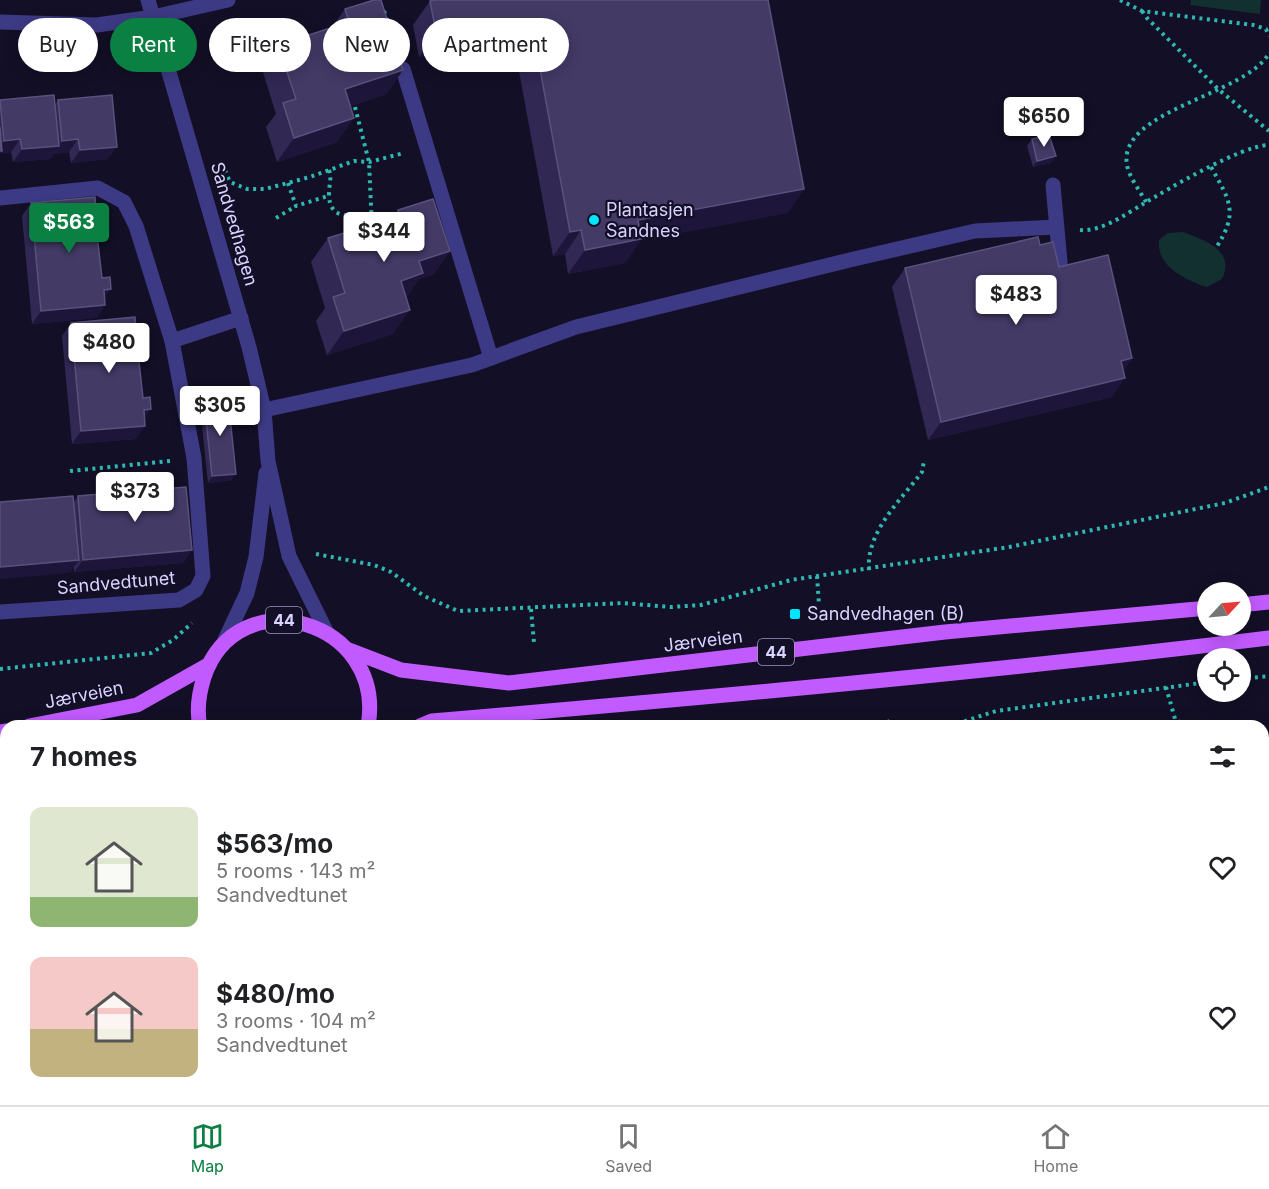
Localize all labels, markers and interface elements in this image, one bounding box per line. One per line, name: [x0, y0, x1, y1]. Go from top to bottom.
chip: Buy: [18, 18, 98, 72]
chip: Rent: [110, 18, 197, 72]
chip: Filters: [209, 18, 311, 72]
chip: New: [323, 18, 410, 72]
chip: Apartment: [422, 18, 569, 72]
pin: $650: [1008, 97, 1080, 148]
text: $650: [1018, 104, 1070, 128]
street label: Sandvedhagen: [207, 160, 262, 288]
place label: Plantasjen Sandnes: [606, 199, 694, 241]
pin: $563: [33, 203, 105, 254]
text: $563: [43, 210, 95, 234]
pin: $344: [348, 212, 420, 263]
marker: Plantasjen Sandnes: [587, 213, 601, 227]
text: $344: [357, 219, 411, 243]
pin: $483: [980, 275, 1052, 326]
text: $483: [990, 282, 1042, 306]
pin: $480: [73, 323, 145, 374]
text: $480: [82, 330, 136, 354]
pin: $305: [184, 386, 256, 437]
text: $305: [194, 393, 246, 417]
pin: $373: [99, 472, 171, 523]
text: $373: [110, 479, 160, 503]
street label: Sandvedtunet: [56, 567, 176, 598]
north arrow: [1197, 582, 1251, 636]
map controls: [1197, 582, 1251, 702]
place label: Sandvedhagen (B): [807, 603, 965, 624]
road number: 44: [266, 607, 302, 633]
marker: Sandvedhagen (B): [788, 607, 802, 621]
street label: Jærveien: [662, 625, 744, 656]
road number: 44: [758, 639, 794, 665]
button: locate: [1197, 648, 1251, 702]
street label: Jærveien: [43, 677, 125, 712]
icon: filters: [1206, 740, 1239, 773]
text: 7 homes: [30, 741, 137, 772]
text: $563/mo: [216, 828, 333, 859]
icon: home: [78, 831, 150, 903]
icon: heart: [1206, 851, 1239, 884]
text: 5 rooms · 143 m²: [216, 859, 375, 883]
text: Sandvedtunet: [216, 883, 348, 907]
text: $480/mo: [216, 978, 335, 1009]
icon: home: [78, 981, 150, 1053]
icon: heart: [1206, 1001, 1239, 1034]
text: 3 rooms · 104 m²: [216, 1009, 376, 1033]
text: Sandvedtunet: [216, 1033, 348, 1057]
tab: Map: [191, 1120, 224, 1176]
tab: Saved: [605, 1120, 652, 1176]
tab: Home: [1033, 1120, 1078, 1176]

